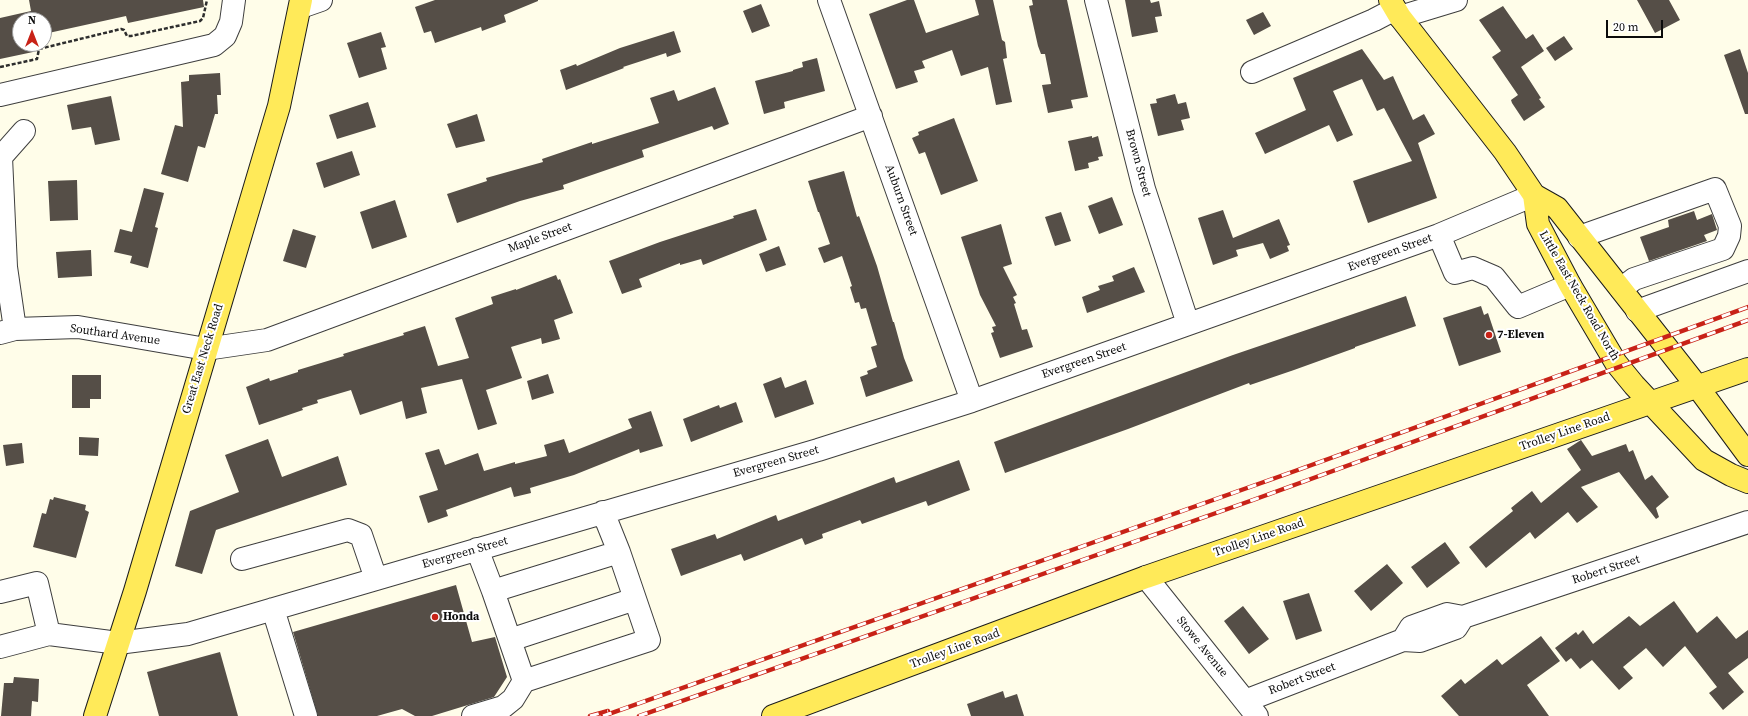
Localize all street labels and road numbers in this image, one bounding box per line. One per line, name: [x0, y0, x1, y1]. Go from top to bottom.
street label: Brown Street: [1122, 128, 1154, 198]
street label: Auburn Street: [881, 162, 921, 238]
street label: Maple Street: [506, 220, 574, 256]
street label: Little East Neck Road North: [1536, 228, 1622, 364]
street label: Evergreen Street: [1346, 231, 1434, 275]
street label: Great East Neck Road: [179, 302, 227, 416]
street label: Southard Avenue: [69, 322, 161, 348]
street label: Evergreen Street: [1040, 340, 1128, 382]
street label: Trolley Line Road: [1518, 410, 1612, 454]
street label: Evergreen Street: [732, 443, 820, 481]
street label: Trolley Line Road: [1212, 516, 1306, 560]
street label: Evergreen Street: [421, 534, 509, 572]
street label: Robert Street: [1570, 552, 1642, 588]
street label: Stowe Avenue: [1173, 614, 1231, 680]
street label: Trolley Line Road: [908, 626, 1002, 672]
street label: Robert Street: [1267, 660, 1337, 698]

